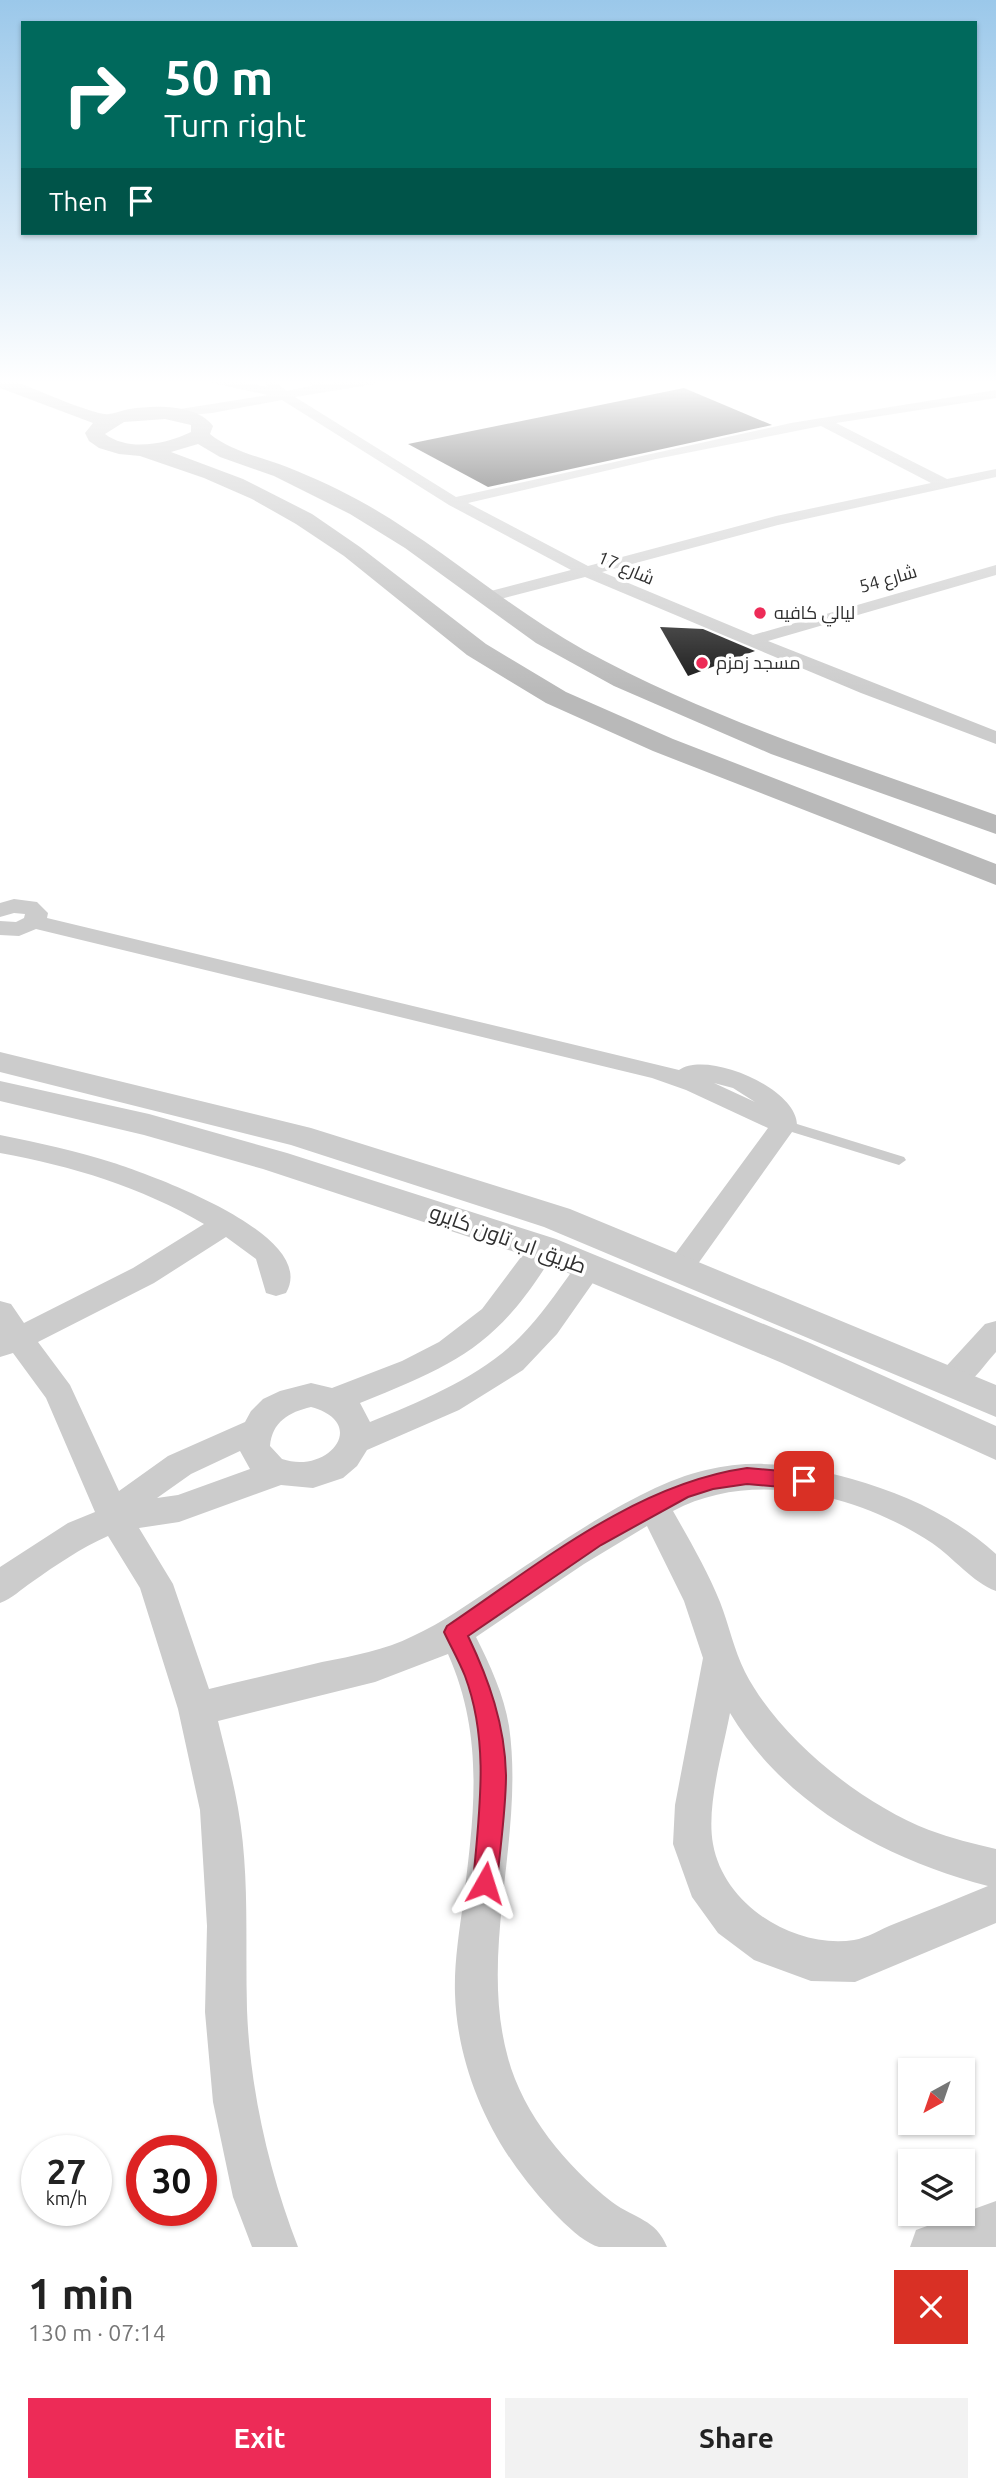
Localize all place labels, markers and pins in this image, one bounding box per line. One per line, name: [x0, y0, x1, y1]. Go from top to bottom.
place label: ليالي كافيه: [774, 602, 855, 627]
marker: ليالي كافيه: [752, 605, 768, 621]
place label: مسجد زمزم: [716, 652, 801, 675]
marker: مسجد زمزم: [694, 655, 710, 671]
pin: [774, 1451, 834, 1511]

